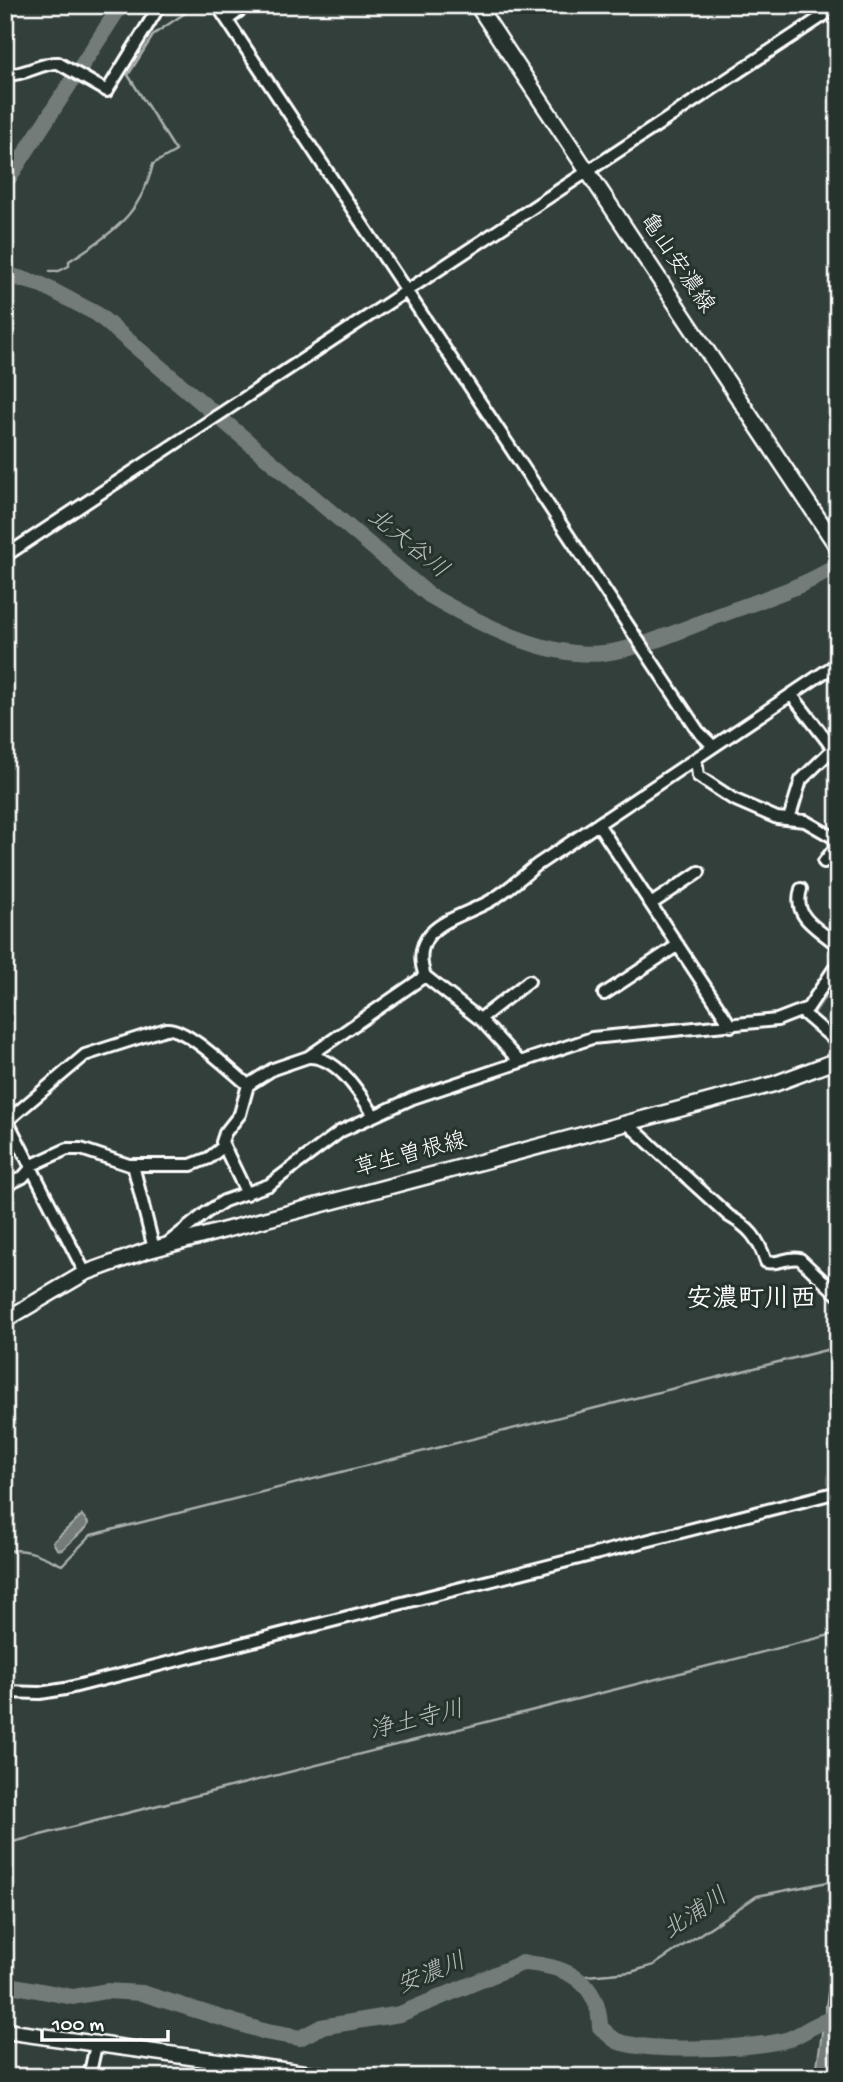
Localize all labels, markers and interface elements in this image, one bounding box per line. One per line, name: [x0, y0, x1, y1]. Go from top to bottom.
street label: 亀山安濃線: [633, 208, 720, 319]
water label: 北大谷川: [361, 504, 453, 586]
street label: 草生曽根線: [352, 1127, 470, 1184]
district label: 安濃町川西: [686, 1284, 816, 1317]
water label: 浄土寺川: [367, 1695, 467, 1748]
water label: 北浦川: [657, 1882, 734, 1947]
water label: 安濃川: [393, 1947, 471, 2002]
scale bar: [42, 1998, 168, 2042]
text: 100 m: [51, 2014, 104, 2039]

